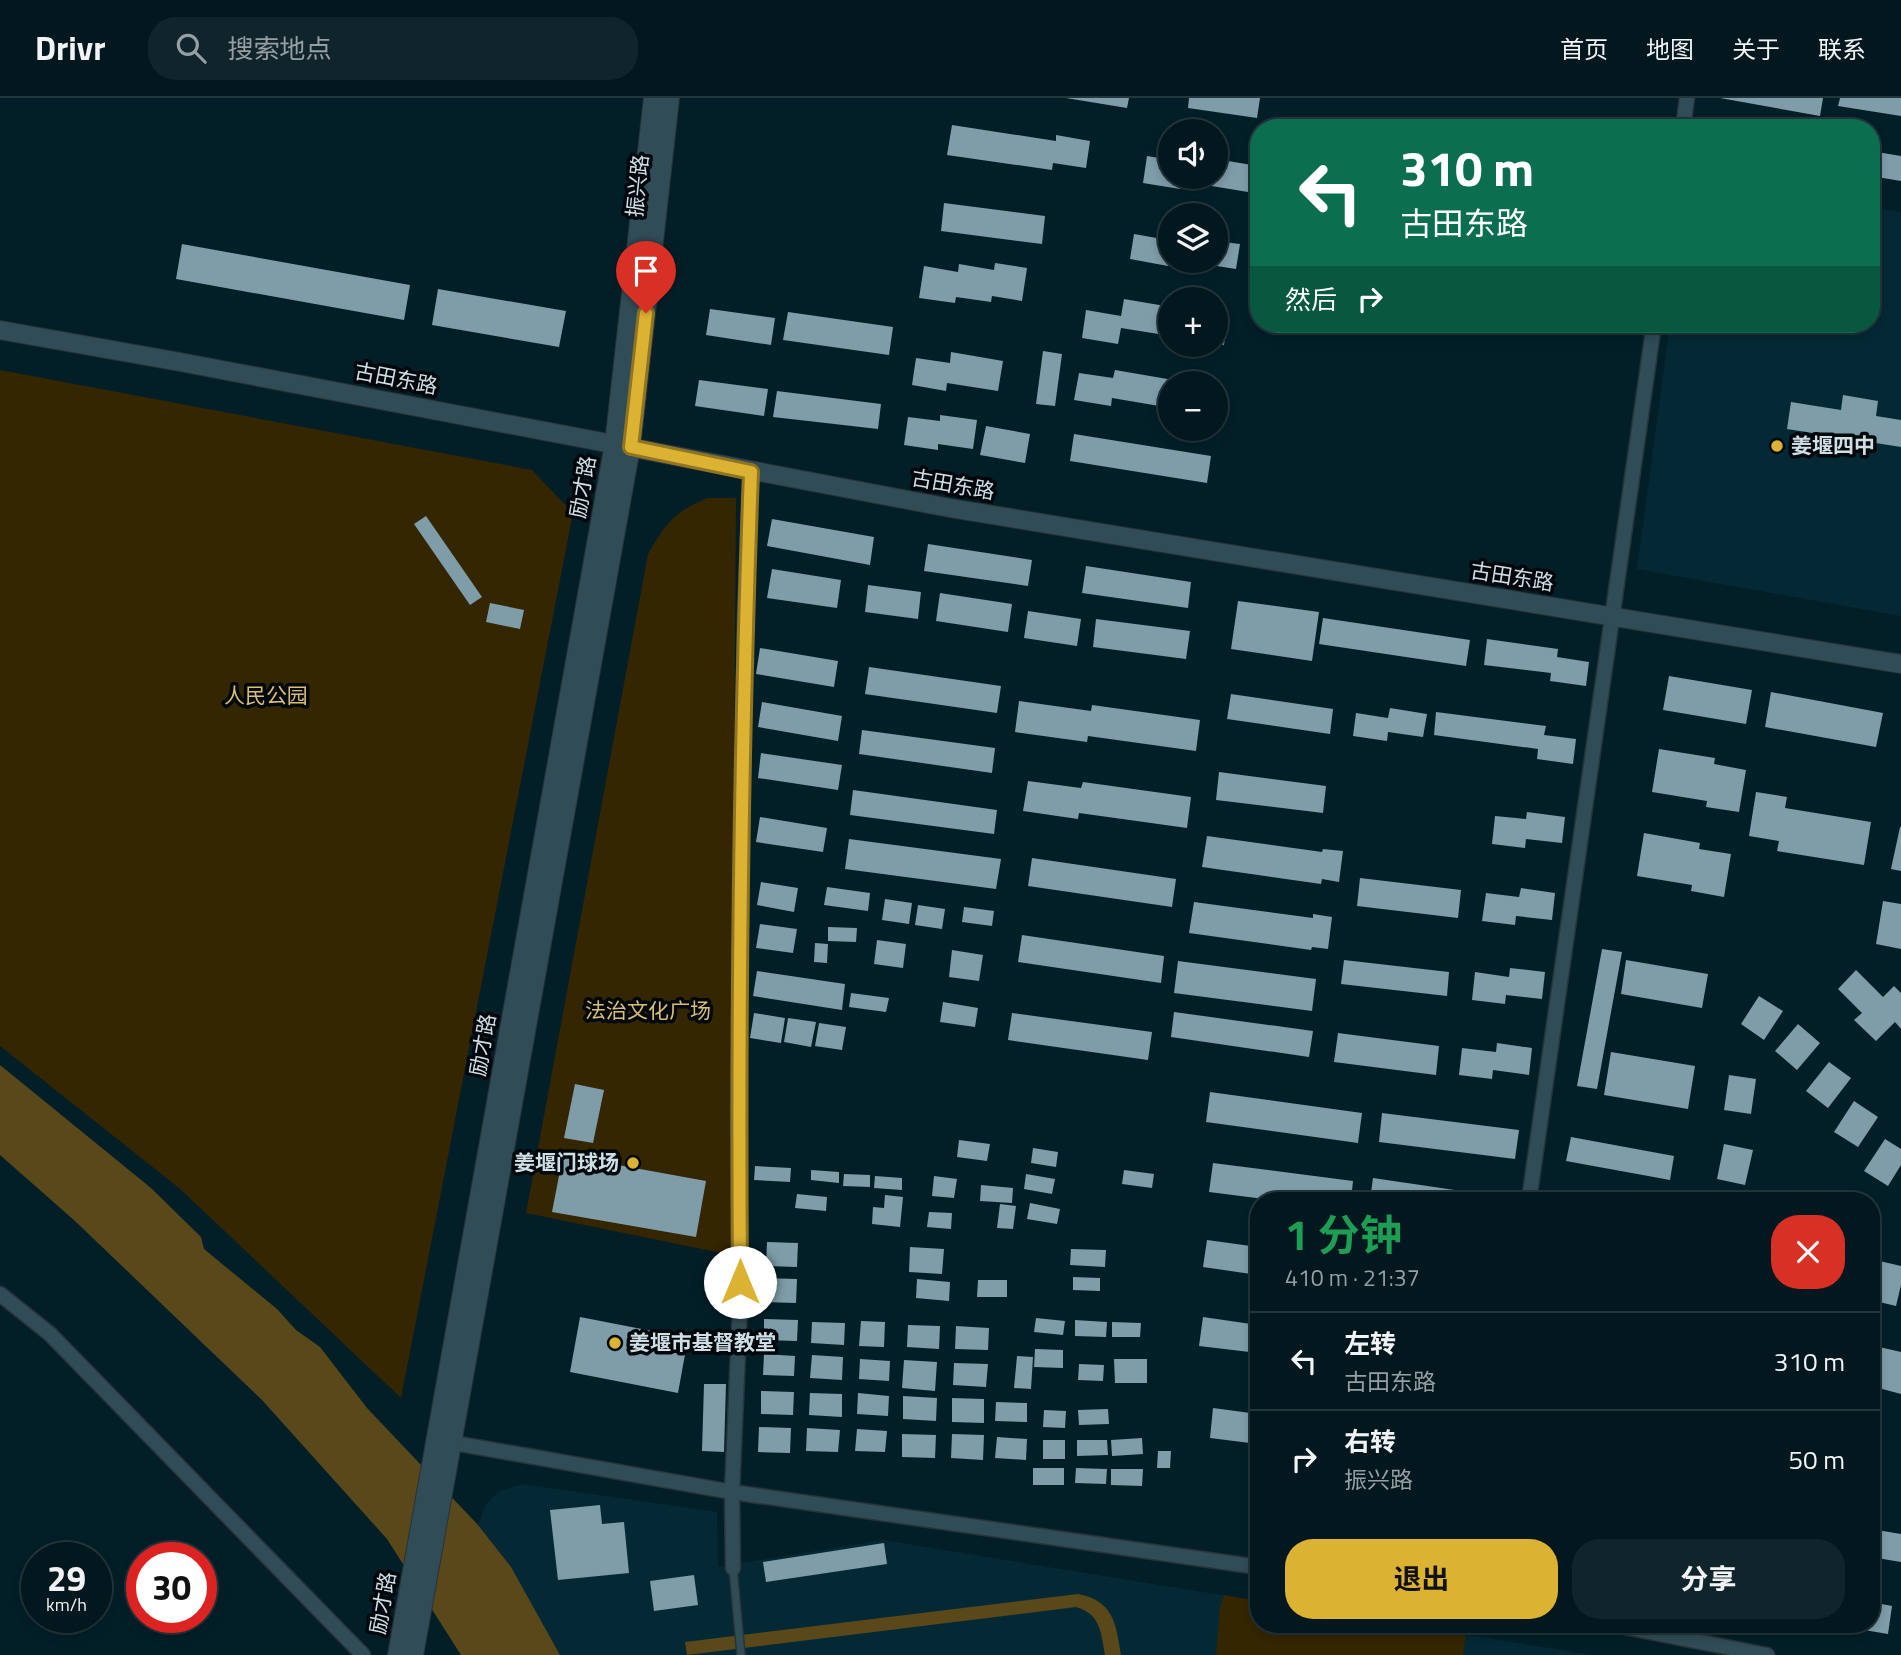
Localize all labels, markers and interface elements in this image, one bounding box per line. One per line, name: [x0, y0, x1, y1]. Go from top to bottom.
search box: [148, 17, 638, 80]
text: Drivr: [35, 23, 106, 73]
icon: search: [172, 29, 210, 67]
text: 搜索地点: [228, 29, 332, 68]
text: 首页: [1560, 31, 1608, 67]
text: 地图: [1646, 31, 1694, 67]
text: 关于: [1732, 31, 1780, 67]
text: 联系: [1818, 31, 1866, 67]
map controls: [1158, 119, 1228, 441]
button: sound: [1158, 119, 1228, 189]
text: 310 m: [1400, 130, 1534, 205]
icon: left: [1285, 147, 1376, 238]
street label: 振兴路: [618, 153, 656, 219]
text: 古田东路: [1400, 199, 1528, 247]
button: layers: [1158, 203, 1228, 273]
pin: [616, 241, 676, 313]
icon: arrive: [627, 252, 665, 290]
text: 然后: [1285, 280, 1337, 319]
icon: right: [1351, 280, 1389, 318]
button: +: [1158, 287, 1228, 357]
street label: 古田东路: [352, 354, 440, 402]
button: −: [1158, 371, 1228, 441]
place label: 姜堰四中: [1791, 429, 1875, 461]
marker: 姜堰四中: [1769, 438, 1785, 454]
street label: 励才路: [561, 453, 603, 521]
street label: 古田东路: [909, 461, 997, 507]
street label: 古田东路: [1468, 554, 1556, 598]
park label: 人民公园: [224, 679, 308, 711]
park label: 法治文化广场: [585, 994, 711, 1026]
street label: 励才路: [461, 1011, 503, 1079]
place label: 姜堰门球场: [514, 1146, 619, 1178]
marker: 姜堰门球场: [625, 1155, 641, 1171]
text: 1 分钟: [1285, 1202, 1402, 1266]
button: close: [1771, 1215, 1845, 1289]
position arrow: [703, 1245, 777, 1319]
text: 410 m · 21:37: [1285, 1260, 1420, 1295]
text: 左转: [1344, 1324, 1396, 1363]
place label: 姜堰市基督教堂: [629, 1326, 776, 1358]
marker: 姜堰市基督教堂: [607, 1335, 623, 1351]
icon: left: [1285, 1342, 1323, 1380]
text: 310 m: [1774, 1342, 1845, 1381]
text: 古田东路: [1344, 1364, 1436, 1399]
text: 右转: [1344, 1422, 1396, 1461]
icon: right: [1285, 1440, 1323, 1478]
text: 50 m: [1788, 1440, 1845, 1479]
text: 振兴路: [1344, 1462, 1413, 1497]
button: 退出: [1285, 1539, 1558, 1619]
button: 分享: [1572, 1539, 1845, 1619]
speed limit sign: 30: [126, 1542, 217, 1633]
text: 29: [47, 1551, 86, 1605]
street label: 励才路: [361, 1569, 403, 1637]
text: km/h: [46, 1591, 87, 1618]

